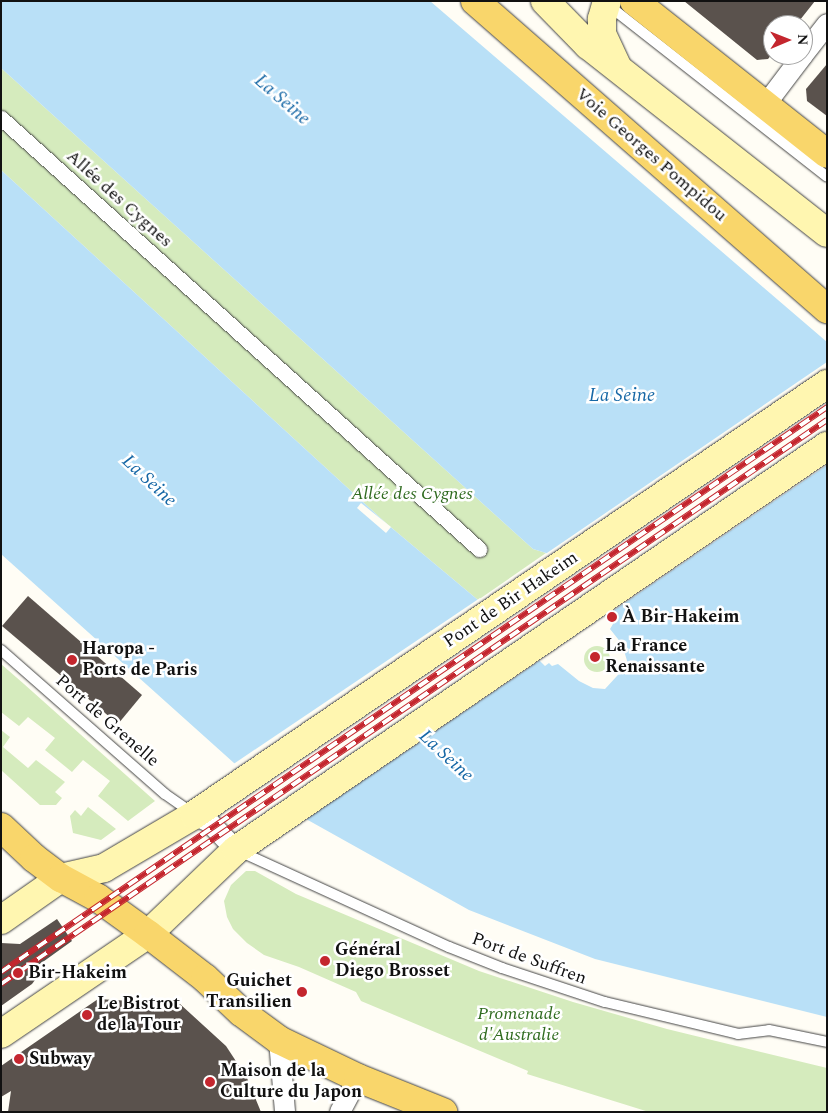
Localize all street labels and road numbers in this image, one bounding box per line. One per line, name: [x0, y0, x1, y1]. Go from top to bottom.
street label: Voie Georges Pompidou: [571, 84, 731, 226]
street label: Allée des Cygnes: [62, 146, 176, 252]
street label: Pont de Bir Hakeim: [440, 547, 582, 653]
street label: Port de Grenelle: [51, 670, 163, 772]
street label: Port de Suffren: [469, 928, 589, 990]

